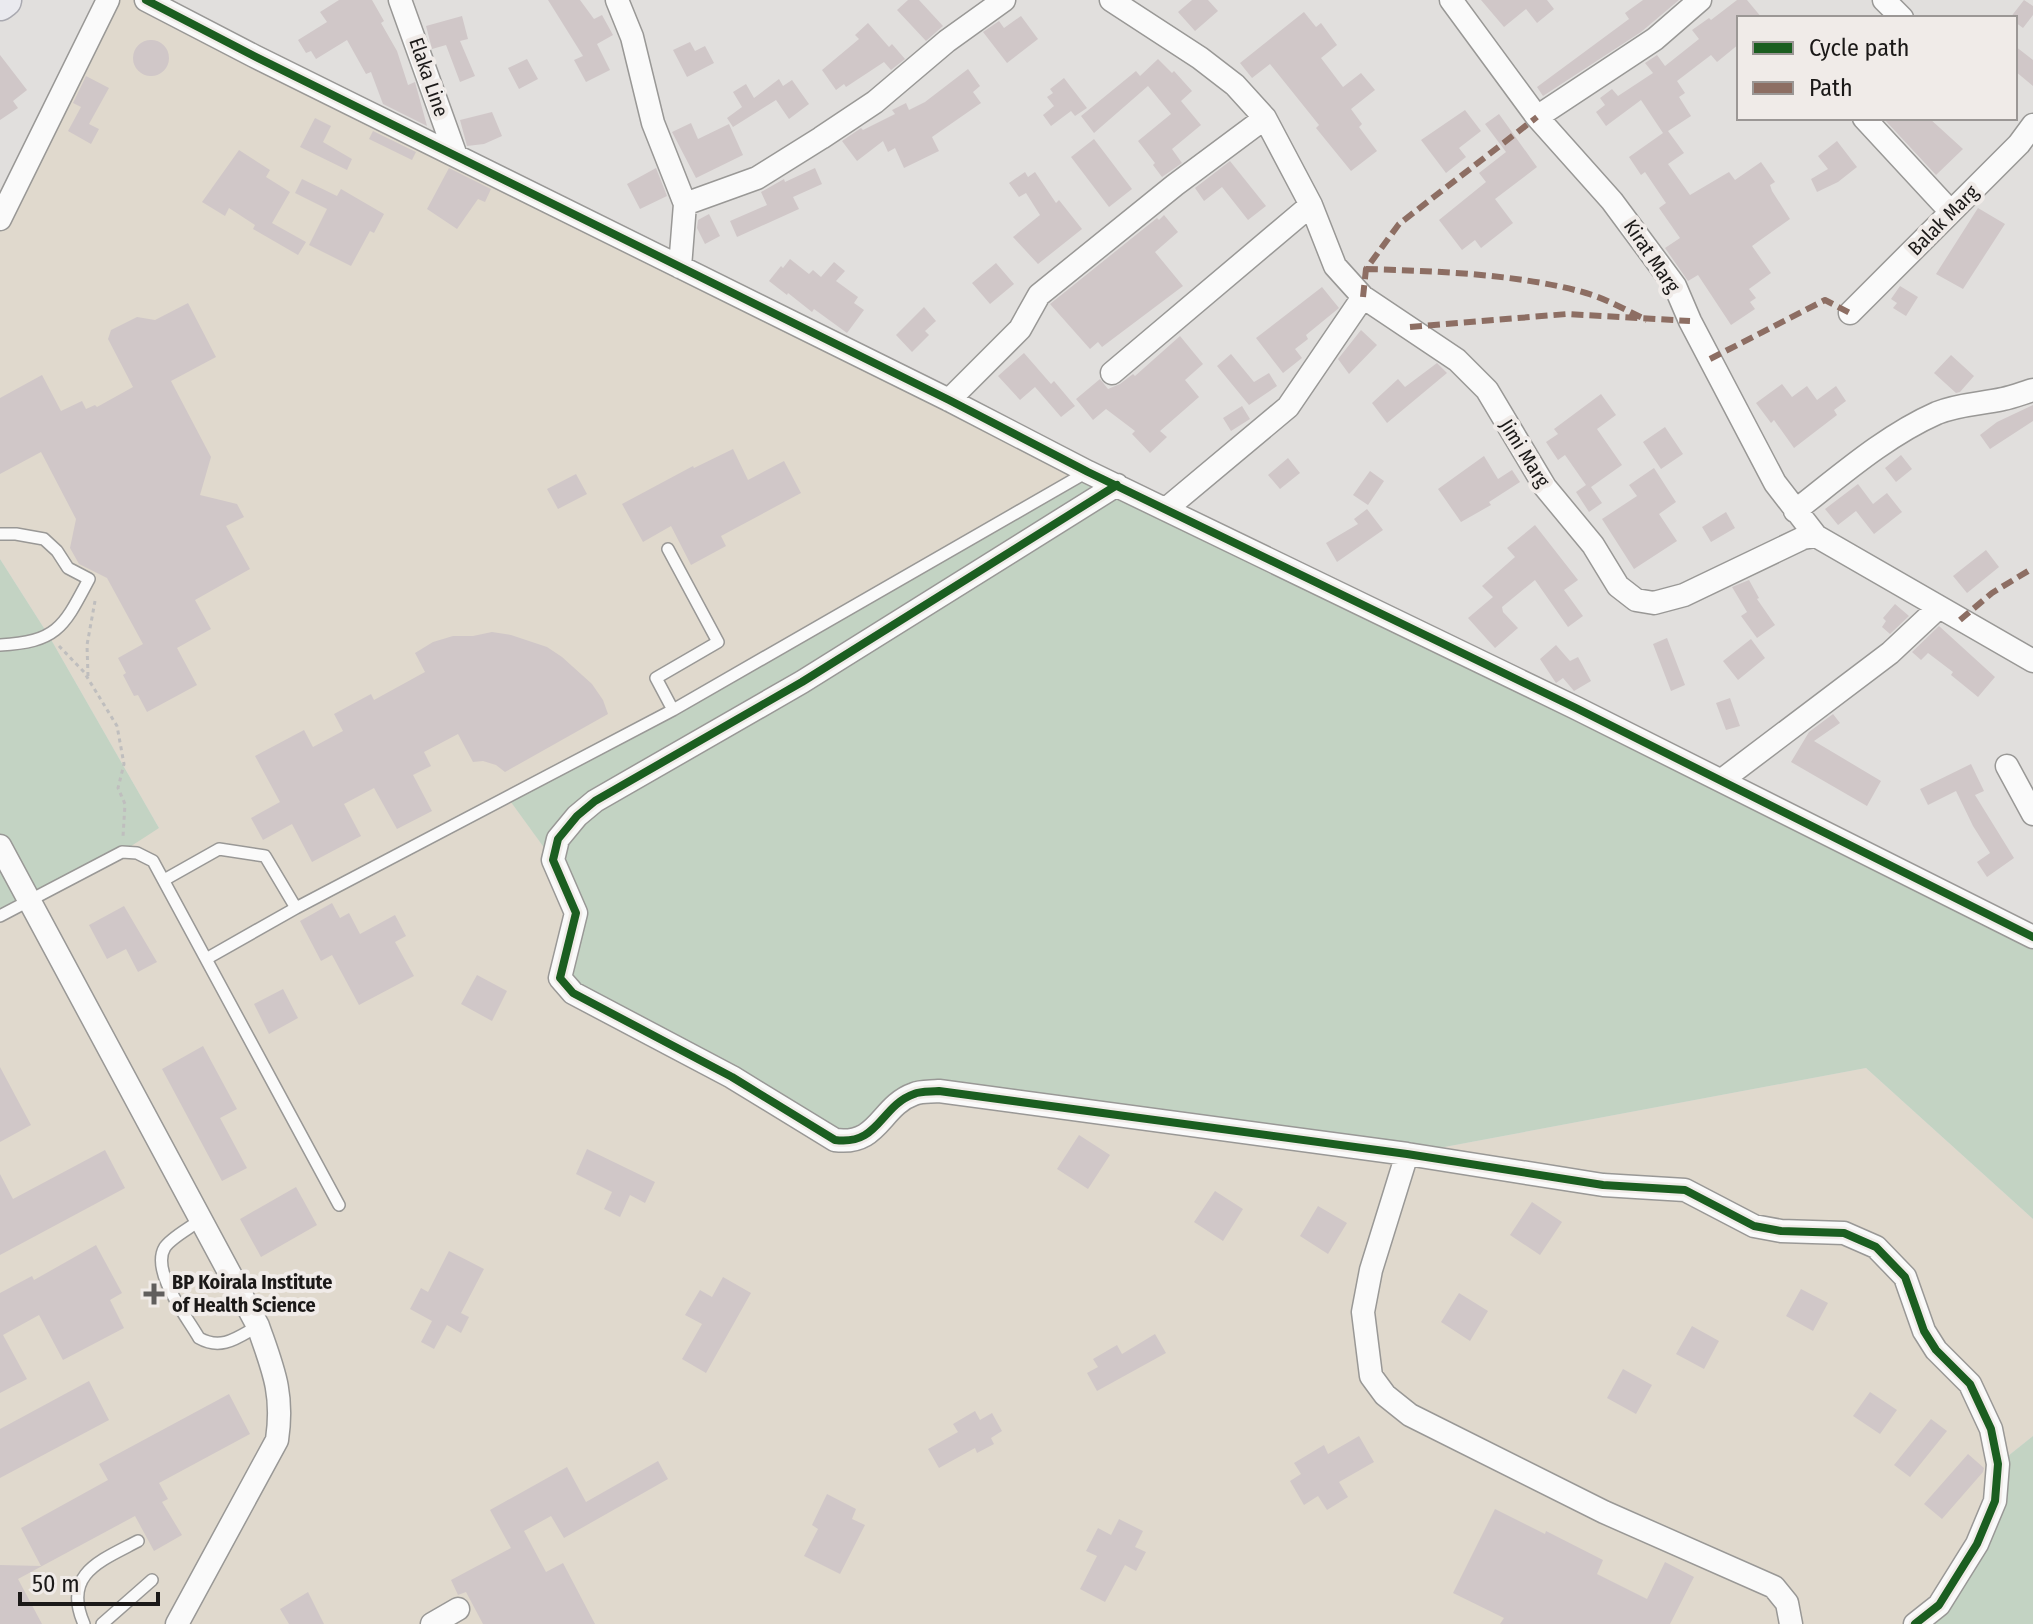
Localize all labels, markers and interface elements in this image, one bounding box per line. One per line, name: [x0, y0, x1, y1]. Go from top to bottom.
legend: [1737, 16, 2017, 120]
street label: Elaka Line: [404, 34, 454, 120]
text: Cycle path: [1809, 34, 1909, 62]
text: Path: [1809, 74, 1853, 102]
street label: Balak Marg: [1903, 179, 1984, 260]
street label: Kirat Marg: [1619, 215, 1686, 298]
street label: Jimi Marg: [1495, 415, 1556, 492]
place label: BP Koirala Institute of Health Science: [172, 1270, 332, 1317]
marker: BP Koirala Institute of Health Science: [143, 1283, 165, 1305]
scale bar: [20, 1556, 158, 1606]
text: 50 m: [32, 1570, 80, 1598]

